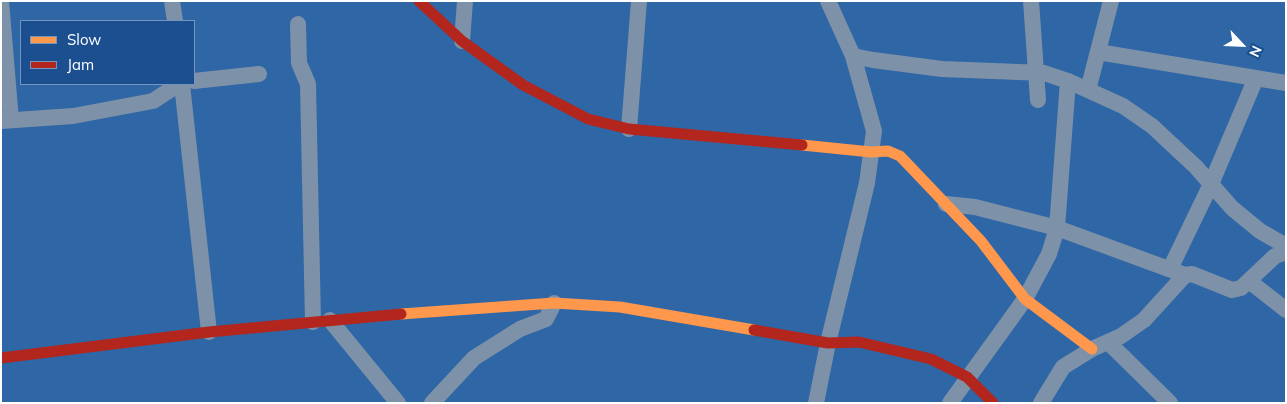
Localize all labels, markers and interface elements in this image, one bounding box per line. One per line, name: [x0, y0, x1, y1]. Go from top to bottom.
legend: [20, 20, 195, 85]
north arrow: [1217, 20, 1267, 70]
text: Slow: [67, 30, 101, 49]
text: N: [1245, 43, 1266, 60]
text: Jam: [67, 55, 94, 74]

